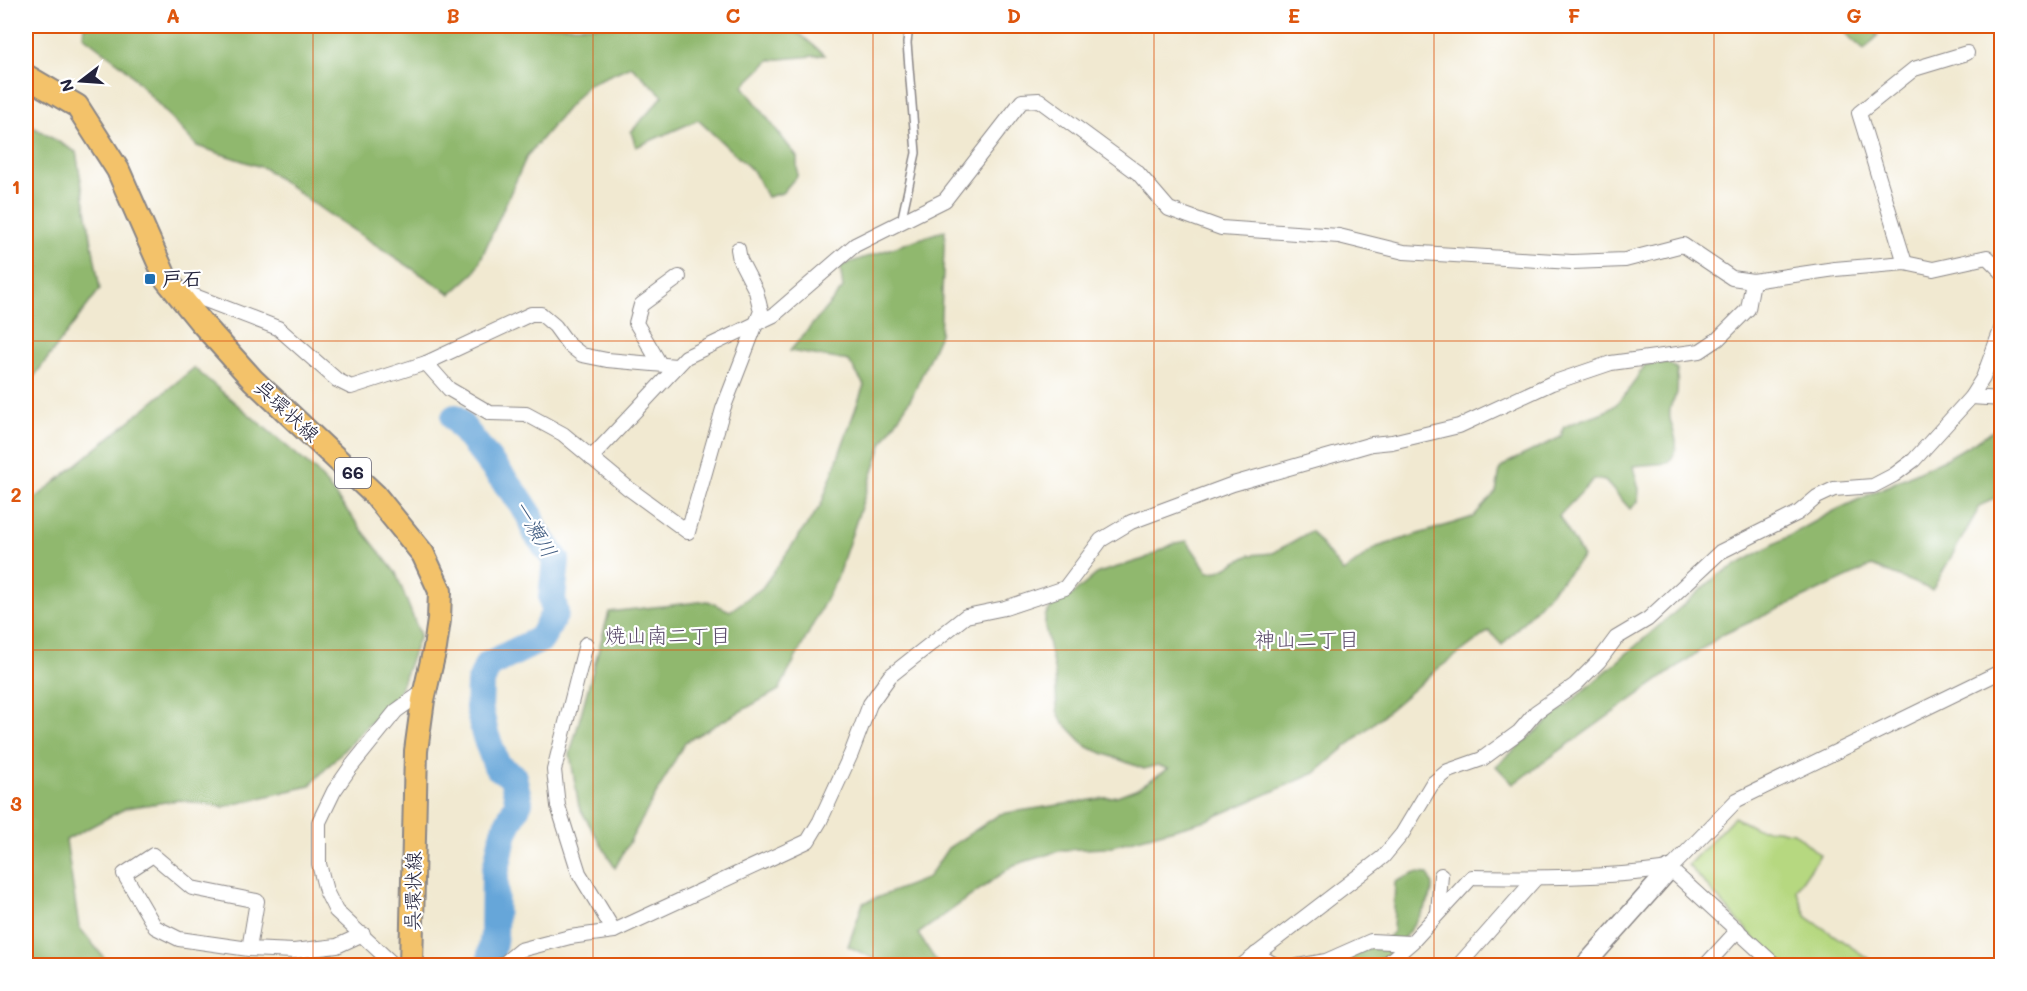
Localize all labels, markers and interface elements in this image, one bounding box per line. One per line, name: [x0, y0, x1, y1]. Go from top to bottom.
text: A: [166, 2, 180, 28]
text: B: [446, 2, 460, 28]
text: C: [726, 2, 741, 28]
text: D: [1007, 2, 1021, 28]
text: E: [1288, 2, 1300, 28]
text: F: [1568, 2, 1581, 28]
text: G: [1846, 2, 1862, 28]
north arrow: [51, 51, 111, 111]
text: N: [54, 77, 78, 94]
text: 1: [12, 173, 20, 199]
place label: 戸石: [162, 265, 202, 291]
marker: 戸石: [143, 272, 157, 286]
street label: 呉環状線: [250, 373, 326, 447]
road number: 66: [335, 458, 371, 488]
text: 2: [10, 481, 22, 507]
water label: 一瀬川: [509, 494, 564, 562]
district label: 焼山南二丁目: [605, 621, 731, 648]
district label: 神山二丁目: [1255, 625, 1360, 652]
text: 3: [10, 790, 22, 816]
street label: 呉環状線: [398, 851, 426, 931]

